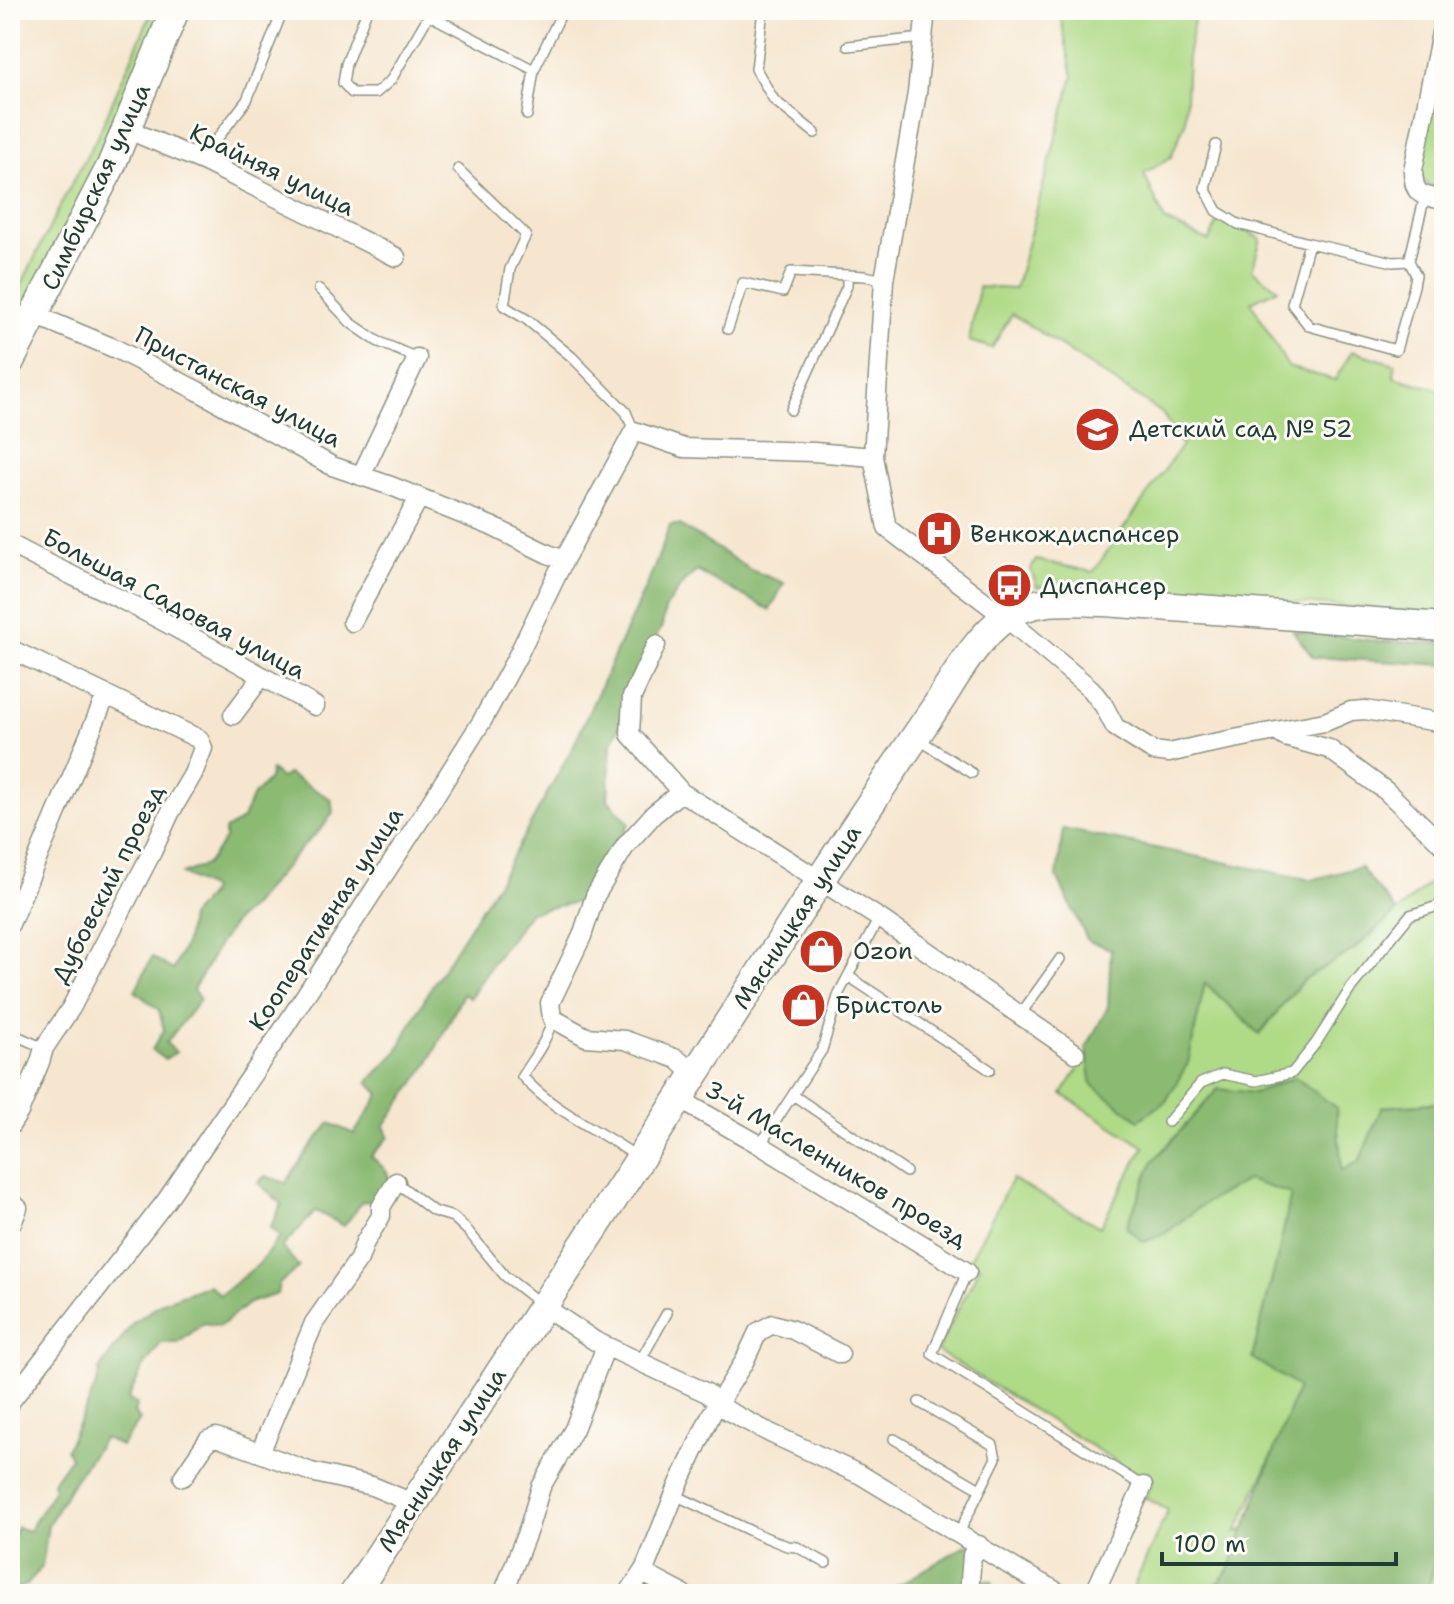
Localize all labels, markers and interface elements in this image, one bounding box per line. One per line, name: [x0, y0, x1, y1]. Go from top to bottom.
street label: Симбирская улица: [34, 78, 158, 296]
street label: Крайняя улица: [184, 116, 360, 224]
street label: Пристанская улица: [129, 319, 347, 455]
school or university icon: Детский сад № 52: [1074, 405, 1122, 453]
place label: Детский сад № 52: [1129, 413, 1353, 445]
hospital icon: Венкождиспансер: [915, 510, 963, 558]
place label: Венкождиспансер: [970, 518, 1180, 550]
street label: Большая Садовая улица: [37, 521, 311, 687]
bus stop icon: Диспансер: [985, 562, 1033, 610]
place label: Диспансер: [1040, 570, 1166, 602]
street label: Дубовский проезд: [44, 779, 172, 989]
street label: Кооперативная улица: [242, 801, 411, 1037]
street label: Мясницкая улица: [725, 819, 869, 1015]
shop icon: Ozon: [798, 927, 846, 975]
place label: Ozon: [853, 935, 913, 967]
shop icon: Бристоль: [780, 981, 828, 1029]
place label: Бристоль: [835, 989, 942, 1021]
street label: 3-й Масленников проезд: [699, 1073, 973, 1255]
street label: Мясницкая улица: [370, 1362, 514, 1558]
scale bar: [1162, 1516, 1396, 1566]
text: 100 m: [1174, 1528, 1246, 1560]

